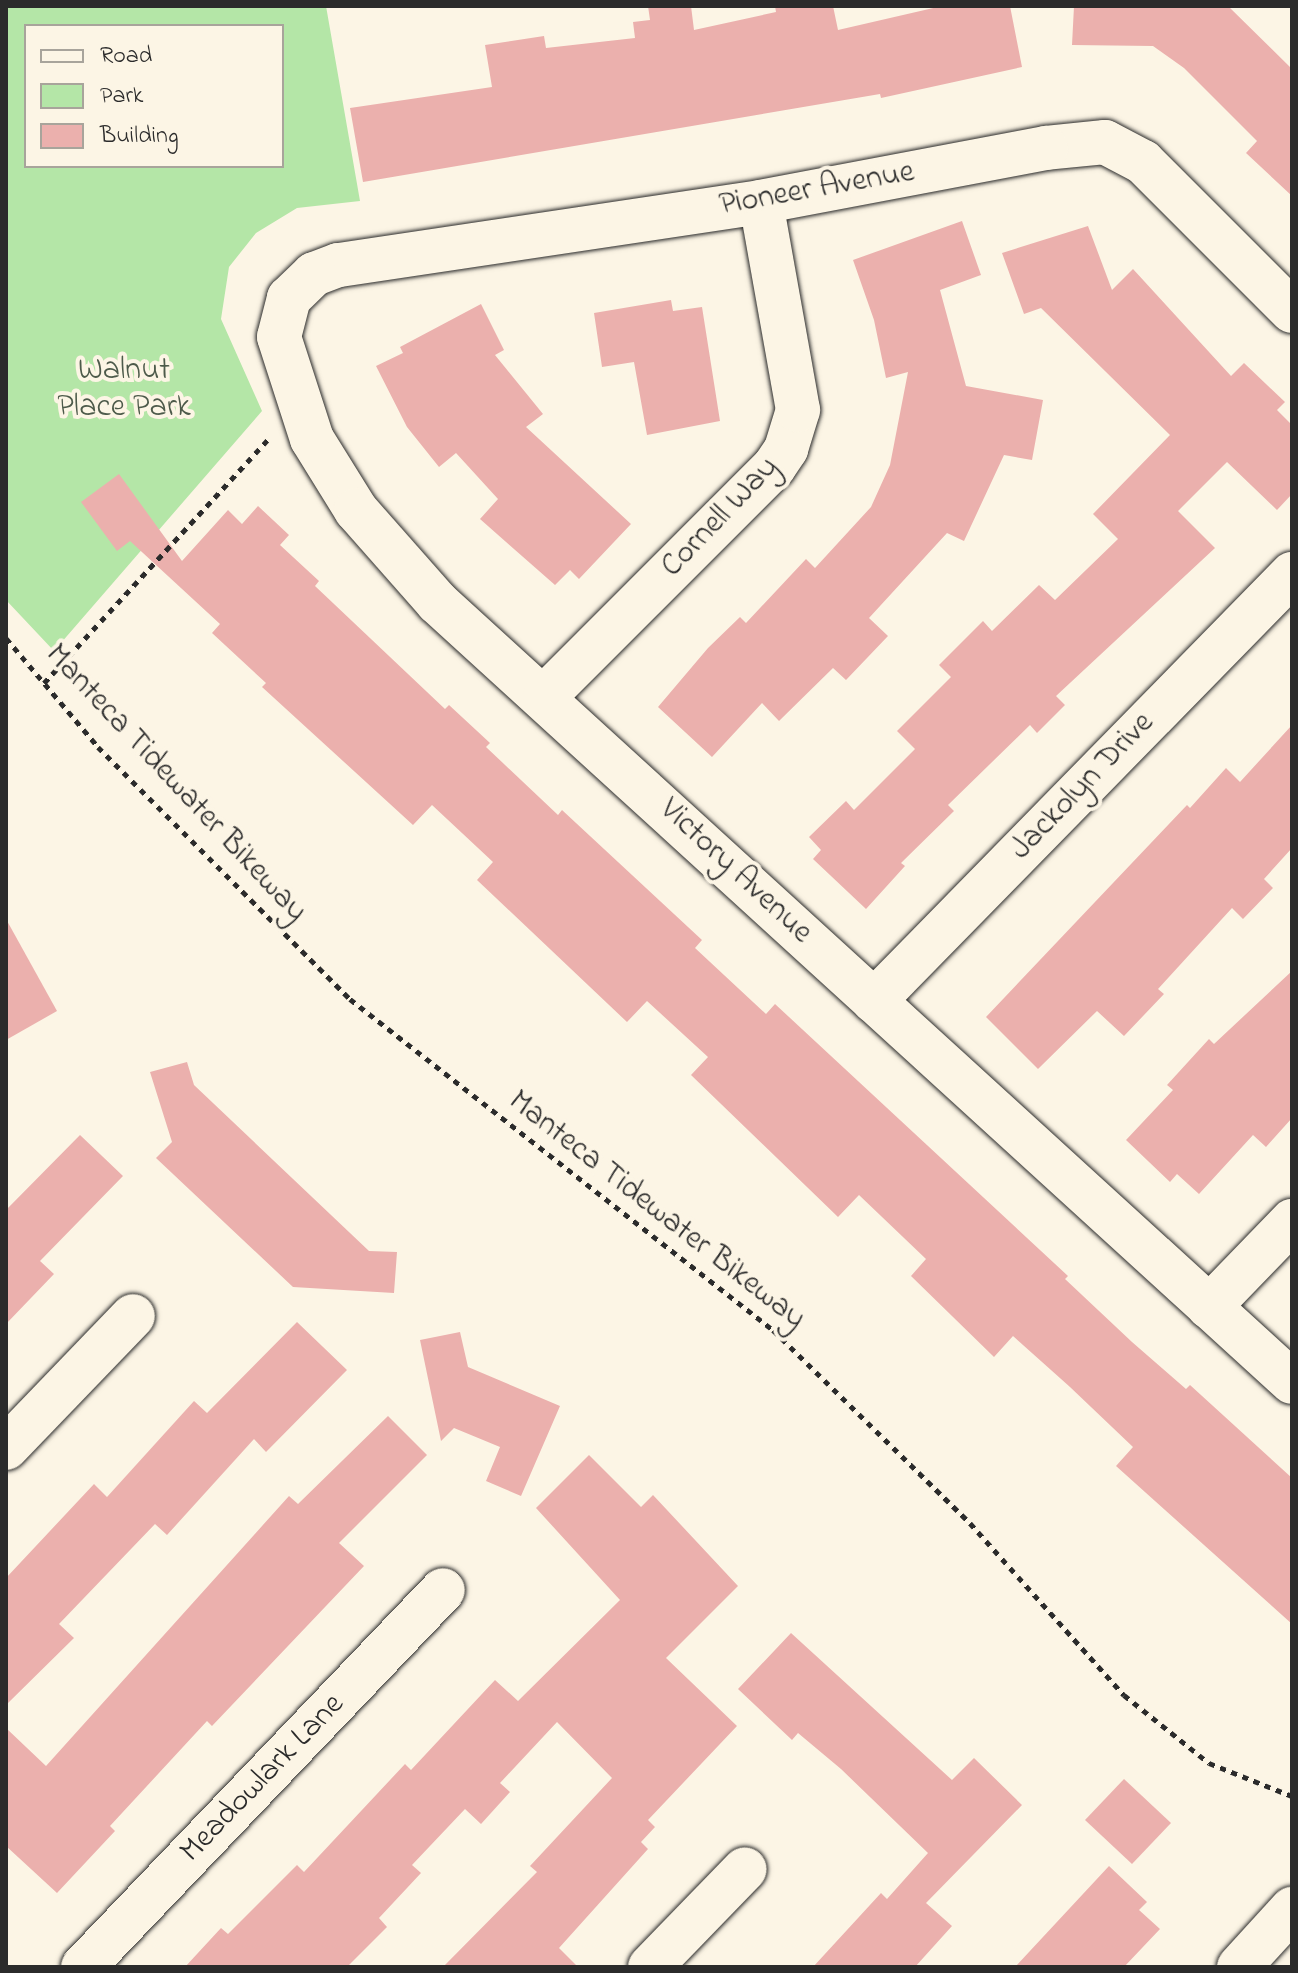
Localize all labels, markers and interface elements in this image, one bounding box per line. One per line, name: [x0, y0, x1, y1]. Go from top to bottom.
legend: [24, 24, 284, 168]
text: Road: [100, 39, 152, 74]
text: Park: [100, 79, 143, 114]
text: Building: [100, 119, 179, 154]
street label: Pioneer Avenue: [717, 154, 917, 226]
park label: Walnut Place Park: [57, 353, 191, 428]
street label: Cornell Way: [654, 450, 788, 586]
street label: Manteca Tidewater Bikeway: [36, 637, 314, 931]
street label: Jackolyn Drive: [1003, 705, 1163, 869]
street label: Victory Avenue: [650, 791, 820, 953]
street label: Manteca Tidewater Bikeway: [500, 1083, 812, 1339]
street label: Meadowlark Lane: [173, 1687, 353, 1871]

